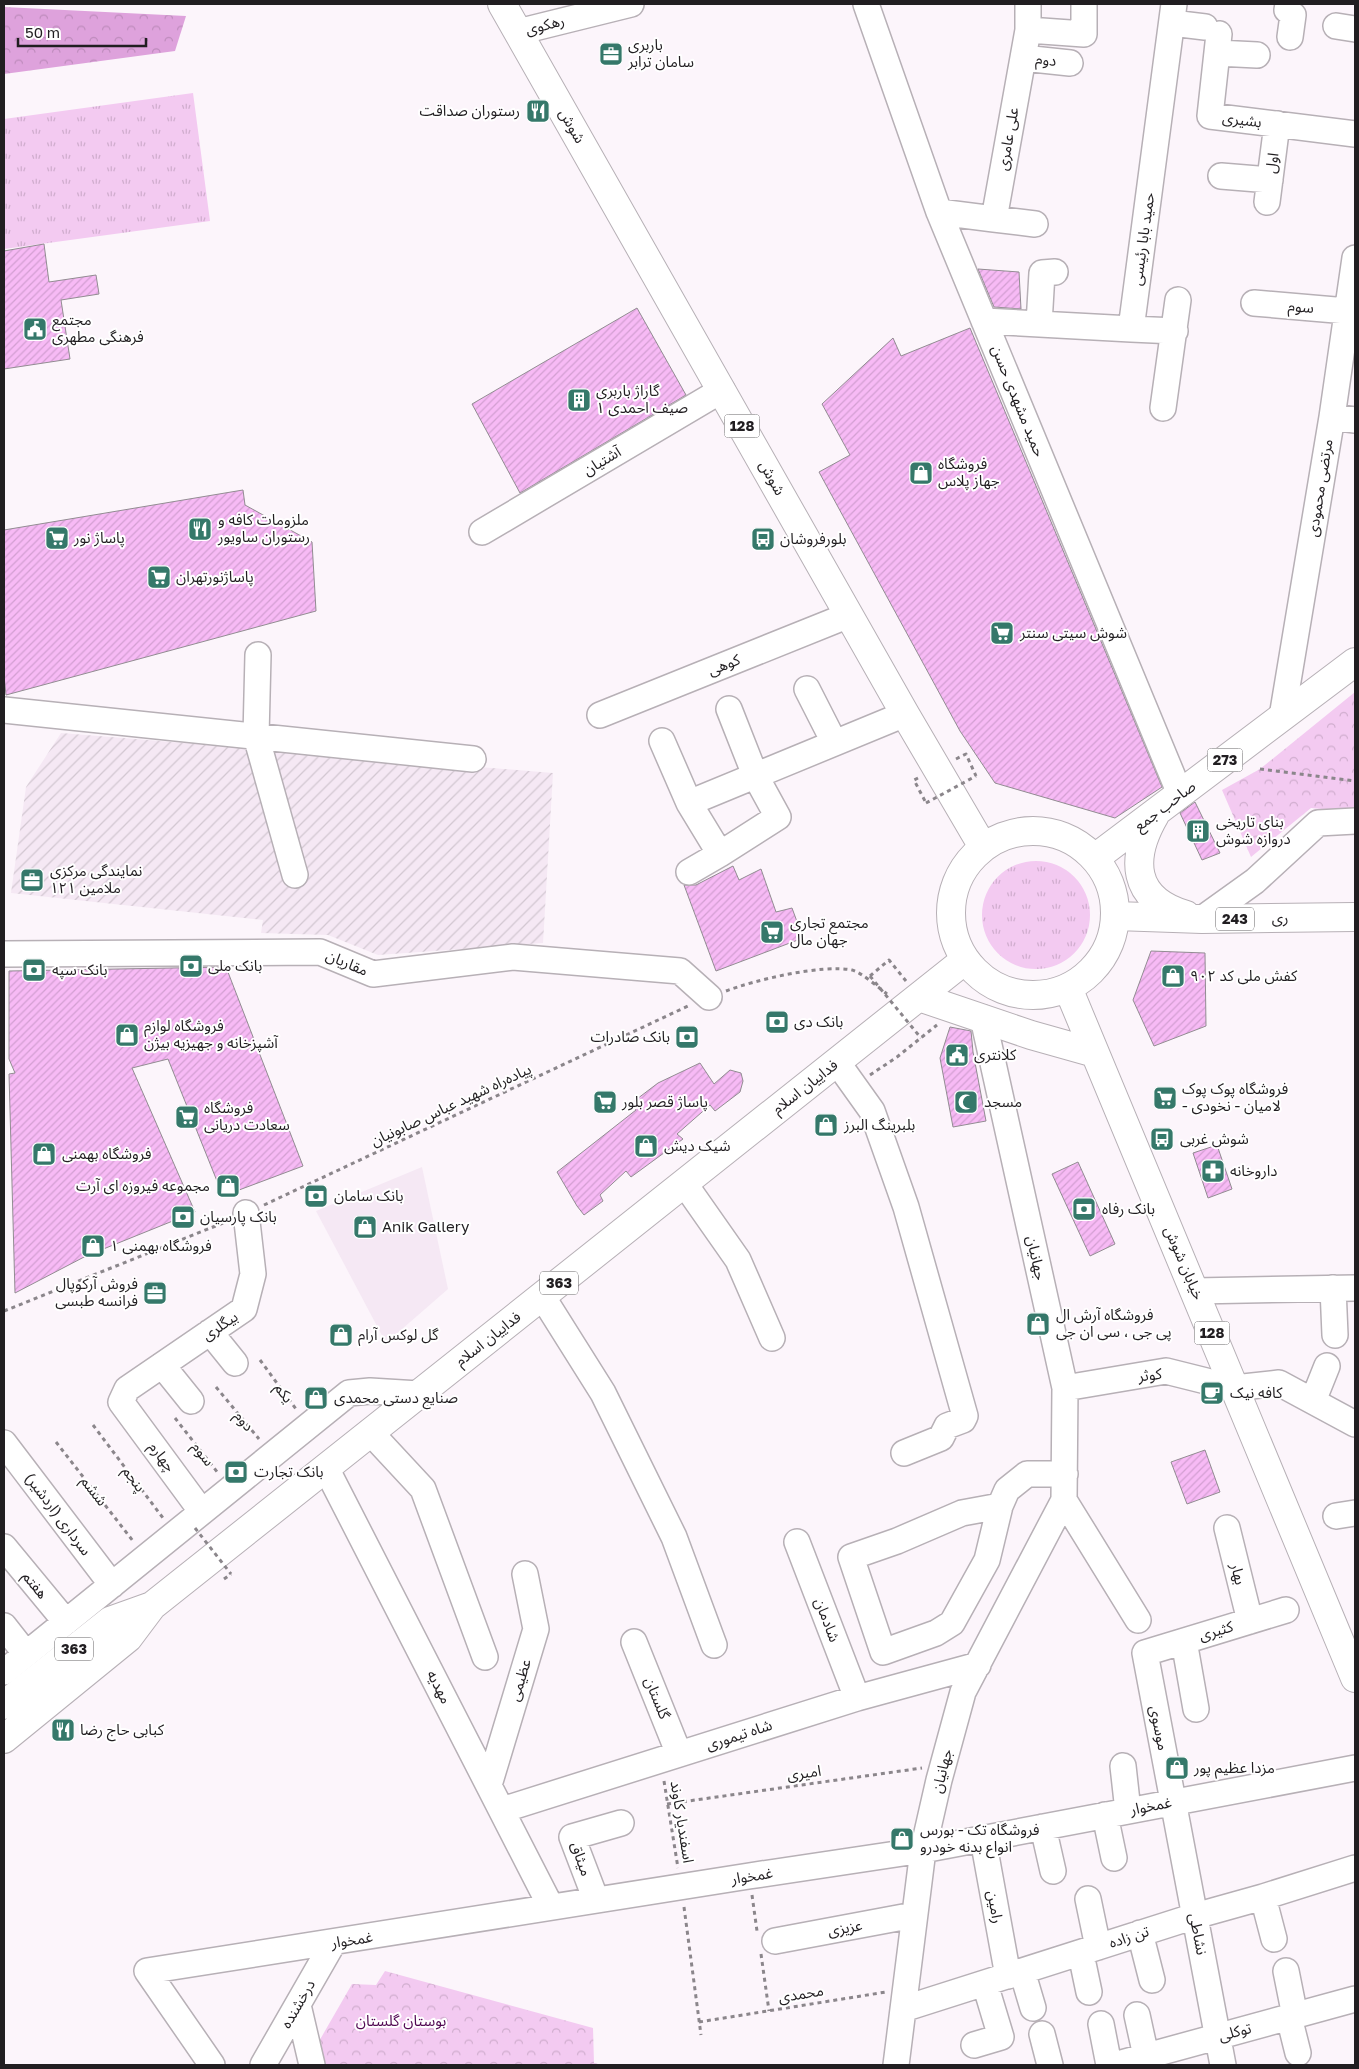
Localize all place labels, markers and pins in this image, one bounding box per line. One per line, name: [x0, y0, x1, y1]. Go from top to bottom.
place label: باربری سامان ترابر: [627, 35, 694, 71]
office icon: باربری سامان ترابر: [598, 41, 624, 67]
restaurant icon: رستوران صداقت: [525, 98, 551, 124]
place label: رستوران صداقت: [420, 101, 520, 120]
place label: مجتمع فرهنگی مطهری: [52, 310, 144, 346]
public building icon: مجتمع فرهنگی مطهری: [22, 316, 48, 342]
place label: گاراژ باربری صیف احمدی ۱: [596, 381, 688, 417]
building icon: گاراژ باربری صیف احمدی ۱: [566, 387, 592, 413]
place label: فروشگاه جهاز پلاس: [938, 454, 1000, 491]
shop icon: فروشگاه جهاز پلاس: [908, 460, 934, 486]
place label: ملزومات کافه و رستوران ساویور: [217, 510, 310, 546]
restaurant icon: ملزومات کافه و رستوران ساویور: [187, 516, 213, 542]
supermarket icon: پاساژ نور: [44, 525, 70, 551]
bus stop icon: بلورفروشان: [750, 526, 776, 552]
place label: پاساژ نور: [73, 528, 125, 548]
place label: بلورفروشان: [780, 529, 846, 548]
supermarket icon: پاساژنورتهران: [146, 564, 172, 590]
place label: پاساژنورتهران: [176, 567, 254, 587]
supermarket icon: شوش سیتی سنتر: [989, 620, 1015, 646]
place label: شوش سیتی سنتر: [1019, 623, 1127, 642]
place label: بنای تاریخی دروازه شوش: [1216, 812, 1291, 848]
building icon: بنای تاریخی دروازه شوش: [1185, 818, 1211, 844]
place label: نمایندگی مرکزی ملامین ۱۲۱: [50, 861, 142, 897]
office icon: نمایندگی مرکزی ملامین ۱۲۱: [19, 867, 45, 893]
place label: مجتمع تجاری جهان مال: [790, 913, 869, 949]
supermarket icon: مجتمع تجاری جهان مال: [759, 919, 785, 945]
bank icon: بانک ملی: [178, 953, 204, 979]
place label: بانک ملی: [208, 956, 262, 975]
bank icon: بانک سپه: [21, 957, 47, 983]
place label: بانک سپه: [52, 960, 107, 980]
shop icon: کفش ملی کد ۹۰۲: [1160, 963, 1186, 989]
place label: کفش ملی کد ۹۰۲: [1190, 966, 1298, 985]
bank icon: بانک دی: [764, 1009, 790, 1035]
place label: بانک دی: [794, 1012, 843, 1031]
place label: فروشگاه لوازم آشپزخانه و جهیزیه بیژن: [144, 1016, 278, 1053]
shop icon: فروشگاه لوازم آشپزخانه و جهیزیه بیژن: [114, 1022, 140, 1048]
bank icon: بانک صادرات: [674, 1024, 700, 1050]
place label: بانک صادرات: [591, 1027, 670, 1046]
public building icon: کلانتری: [944, 1042, 970, 1068]
place label: کلانتری: [974, 1045, 1017, 1064]
place label: فروشگاه پوک پوک - لاميان - نخودی: [1182, 1079, 1288, 1115]
supermarket icon: فروشگاه پوک پوک - لاميان - نخودی: [1152, 1085, 1178, 1111]
supermarket icon: پاساژ قصر بلور: [592, 1089, 618, 1115]
mosque icon: مسجد: [953, 1089, 979, 1115]
place label: پاساژ قصر بلور: [621, 1092, 708, 1112]
place label: مسجد: [984, 1092, 1022, 1110]
place label: فروشگاه سعادت دریانی: [204, 1098, 290, 1134]
supermarket icon: فروشگاه سعادت دریانی: [174, 1104, 200, 1130]
shop icon: بلبرینگ البرز: [813, 1112, 839, 1138]
place label: بلبرینگ البرز: [843, 1115, 915, 1134]
bus stop icon: شوش غربی: [1149, 1126, 1175, 1152]
place label: شوش غربی: [1180, 1129, 1249, 1148]
shop icon: شیک دیش: [633, 1133, 659, 1159]
place label: شیک دیش: [664, 1136, 731, 1155]
shop icon: فروشگاه بهمنی: [31, 1141, 57, 1167]
place label: فروشگاه بهمنی: [62, 1144, 152, 1163]
pharmacy icon: داروخانه: [1200, 1158, 1226, 1184]
place label: داروخانه: [1230, 1161, 1277, 1180]
shop icon: مجموعه فیروزه ای آرت: [215, 1173, 241, 1199]
place label: مجموعه فیروزه ای آرت: [76, 1176, 210, 1195]
bank icon: بانک سامان: [303, 1183, 329, 1209]
place label: بانک سامان: [334, 1186, 403, 1205]
bank icon: بانک رفاه: [1071, 1196, 1097, 1222]
place label: بانک رفاه: [1102, 1199, 1155, 1218]
bank icon: بانک پارسیان: [170, 1204, 196, 1230]
place label: بانک پارسیان: [200, 1207, 277, 1227]
shop icon: Anik Gallery: [352, 1214, 378, 1240]
place label: Anik Gallery: [382, 1217, 470, 1235]
shop icon: فروشگاه بهمنی ۱: [80, 1233, 106, 1259]
place label: فروشگاه بهمنی ۱: [110, 1236, 212, 1255]
place label: فروش آرکوپال فرانسه طبسی: [55, 1274, 138, 1310]
office icon: فروش آرکوپال فرانسه طبسی: [142, 1280, 168, 1306]
place label: فروشگاه آرش ال پی جی ، سی ان جی: [1056, 1305, 1172, 1342]
shop icon: فروشگاه آرش ال پی جی ، سی ان جی: [1025, 1311, 1051, 1337]
shop icon: گل لوکس آرام: [328, 1322, 354, 1348]
place label: گل لوکس آرام: [358, 1325, 439, 1346]
cafe icon: کافه نیک: [1199, 1380, 1225, 1406]
place label: کافه نیک: [1230, 1383, 1283, 1401]
shop icon: صنایع دستی محمدی: [303, 1385, 329, 1411]
place label: صنایع دستی محمدی: [334, 1388, 458, 1410]
bank icon: بانک تجارت: [223, 1459, 249, 1485]
place label: بانک تجارت: [254, 1462, 324, 1481]
restaurant icon: کبابی حاج رضا: [50, 1717, 76, 1743]
place label: کبابی حاج رضا: [80, 1720, 165, 1742]
shop icon: مزدا عظیم پور: [1164, 1755, 1190, 1781]
place label: مزدا عظیم پور: [1193, 1758, 1275, 1779]
place label: فروشگاه تک - بورس انواع بدنه خودرو: [920, 1820, 1040, 1859]
shop icon: فروشگاه تک - بورس انواع بدنه خودرو: [889, 1826, 915, 1852]

